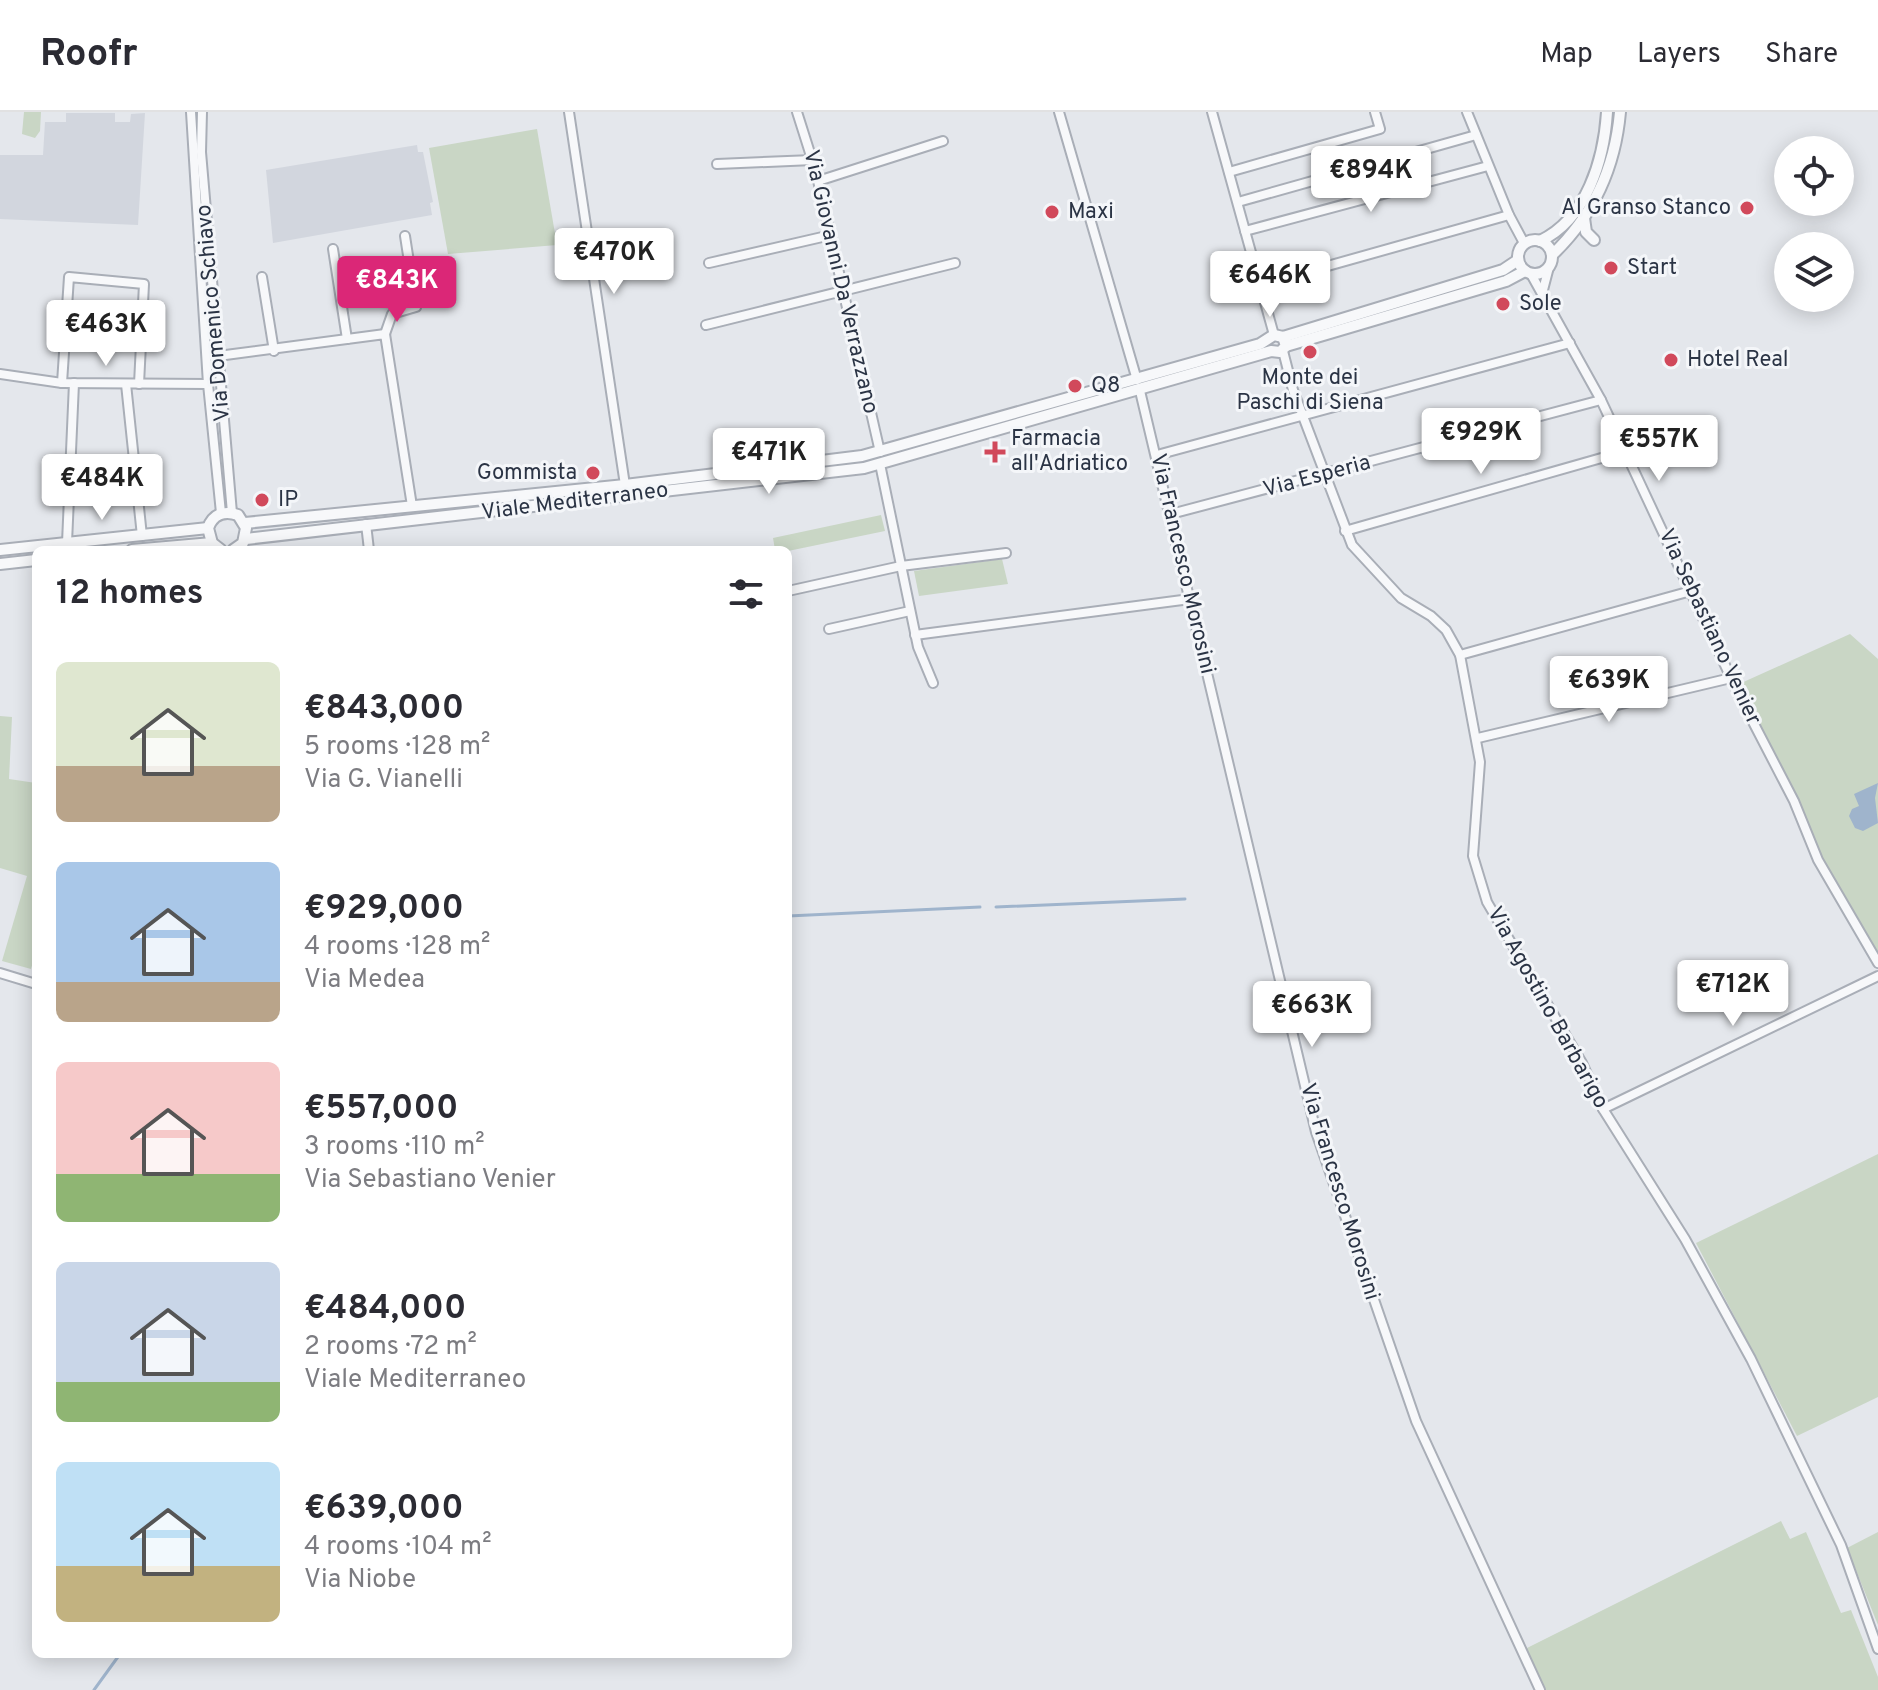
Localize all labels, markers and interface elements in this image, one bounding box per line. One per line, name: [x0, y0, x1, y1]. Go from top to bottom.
text: Roofr: [40, 31, 138, 80]
text: Map: [1540, 37, 1593, 73]
text: Layers: [1637, 37, 1721, 73]
text: Share: [1765, 37, 1838, 73]
map controls: [1774, 136, 1854, 312]
button: locate: [1774, 136, 1854, 216]
pin: €894K: [1315, 146, 1427, 214]
street label: Via Giovanni Da Verrazzano: [796, 147, 884, 417]
text: €894K: [1329, 155, 1413, 188]
place label: Al Granso Stanco: [1561, 195, 1731, 222]
place label: Maxi: [1068, 199, 1114, 226]
marker: Al Granso Stanco: [1738, 199, 1756, 217]
street label: Via Domenico Schiavo: [191, 203, 237, 423]
marker: Maxi: [1043, 203, 1061, 221]
pin: €470K: [558, 228, 670, 296]
button: layers: [1774, 232, 1854, 312]
text: €470K: [573, 237, 655, 270]
pin: €646K: [1214, 251, 1326, 319]
place label: Start: [1627, 255, 1677, 282]
pin: €843K: [341, 256, 453, 324]
marker: Start: [1602, 259, 1620, 277]
text: €646K: [1228, 260, 1312, 293]
text: €843K: [355, 265, 439, 298]
place label: Sole: [1519, 291, 1562, 318]
marker: Sole: [1494, 295, 1512, 313]
pin: €463K: [50, 300, 162, 368]
text: €463K: [64, 309, 148, 342]
marker: Monte dei Paschi di Siena: [1301, 343, 1319, 361]
place label: Hotel Real: [1687, 347, 1789, 374]
marker: Hotel Real: [1662, 351, 1680, 369]
place label: Monte dei Paschi di Siena: [1236, 365, 1384, 417]
place label: Q8: [1091, 373, 1121, 400]
marker: Q8: [1066, 377, 1084, 395]
pin: €929K: [1425, 408, 1537, 476]
pin: €557K: [1603, 415, 1715, 483]
text: €929K: [1440, 417, 1522, 450]
text: €557K: [1619, 424, 1699, 457]
place label: Farmacia all'Adriatico: [1011, 426, 1128, 478]
pin: €471K: [713, 428, 825, 496]
text: €471K: [731, 437, 807, 470]
marker: Farmacia all'Adriatico: [986, 443, 1004, 461]
street label: Via Esperia: [1260, 450, 1374, 504]
street label: Via Francesco Morosini: [1143, 451, 1221, 677]
pin: €484K: [46, 454, 158, 522]
place label: Gommista: [477, 460, 577, 487]
text: €484K: [60, 463, 144, 496]
marker: Gommista: [584, 464, 602, 482]
street label: Viale Mediterraneo: [480, 477, 670, 527]
place label: IP: [278, 487, 298, 514]
marker: IP: [253, 491, 271, 509]
street label: Via Sebastiano Venier: [1652, 525, 1766, 730]
icon: filters: [724, 572, 768, 616]
text: 12 homes: [56, 573, 203, 616]
pin: €639K: [1553, 656, 1665, 724]
text: €639K: [1568, 665, 1650, 698]
text: €843,000: [304, 688, 464, 731]
icon: home: [120, 694, 216, 790]
text: 5 rooms · 128 m²: [304, 731, 491, 764]
text: Via G. Vianelli: [304, 764, 463, 797]
text: €929,000: [304, 888, 464, 931]
icon: home: [120, 894, 216, 990]
street label: Via Agostino Barbarigo: [1480, 902, 1614, 1114]
text: 4 rooms · 128 m²: [304, 931, 491, 964]
pin: €712K: [1677, 960, 1789, 1028]
text: Via Medea: [304, 964, 425, 997]
text: €712K: [1695, 969, 1771, 1002]
pin: €663K: [1256, 981, 1368, 1049]
text: €663K: [1271, 990, 1353, 1023]
street label: Via Francesco Morosini: [1293, 1080, 1385, 1304]
text: €557,000: [304, 1088, 458, 1131]
icon: home: [120, 1094, 216, 1190]
text: 3 rooms · 110 m²: [304, 1131, 485, 1164]
text: Via Sebastiano Venier: [304, 1164, 556, 1197]
text: €484,000: [304, 1288, 466, 1331]
icon: home: [120, 1294, 216, 1390]
text: 2 rooms · 72 m²: [304, 1331, 477, 1364]
text: Viale Mediterraneo: [304, 1364, 526, 1397]
text: €639,000: [304, 1488, 464, 1531]
icon: home: [120, 1494, 216, 1590]
text: 4 rooms · 104 m²: [304, 1531, 492, 1564]
text: Via Niobe: [304, 1564, 416, 1597]

